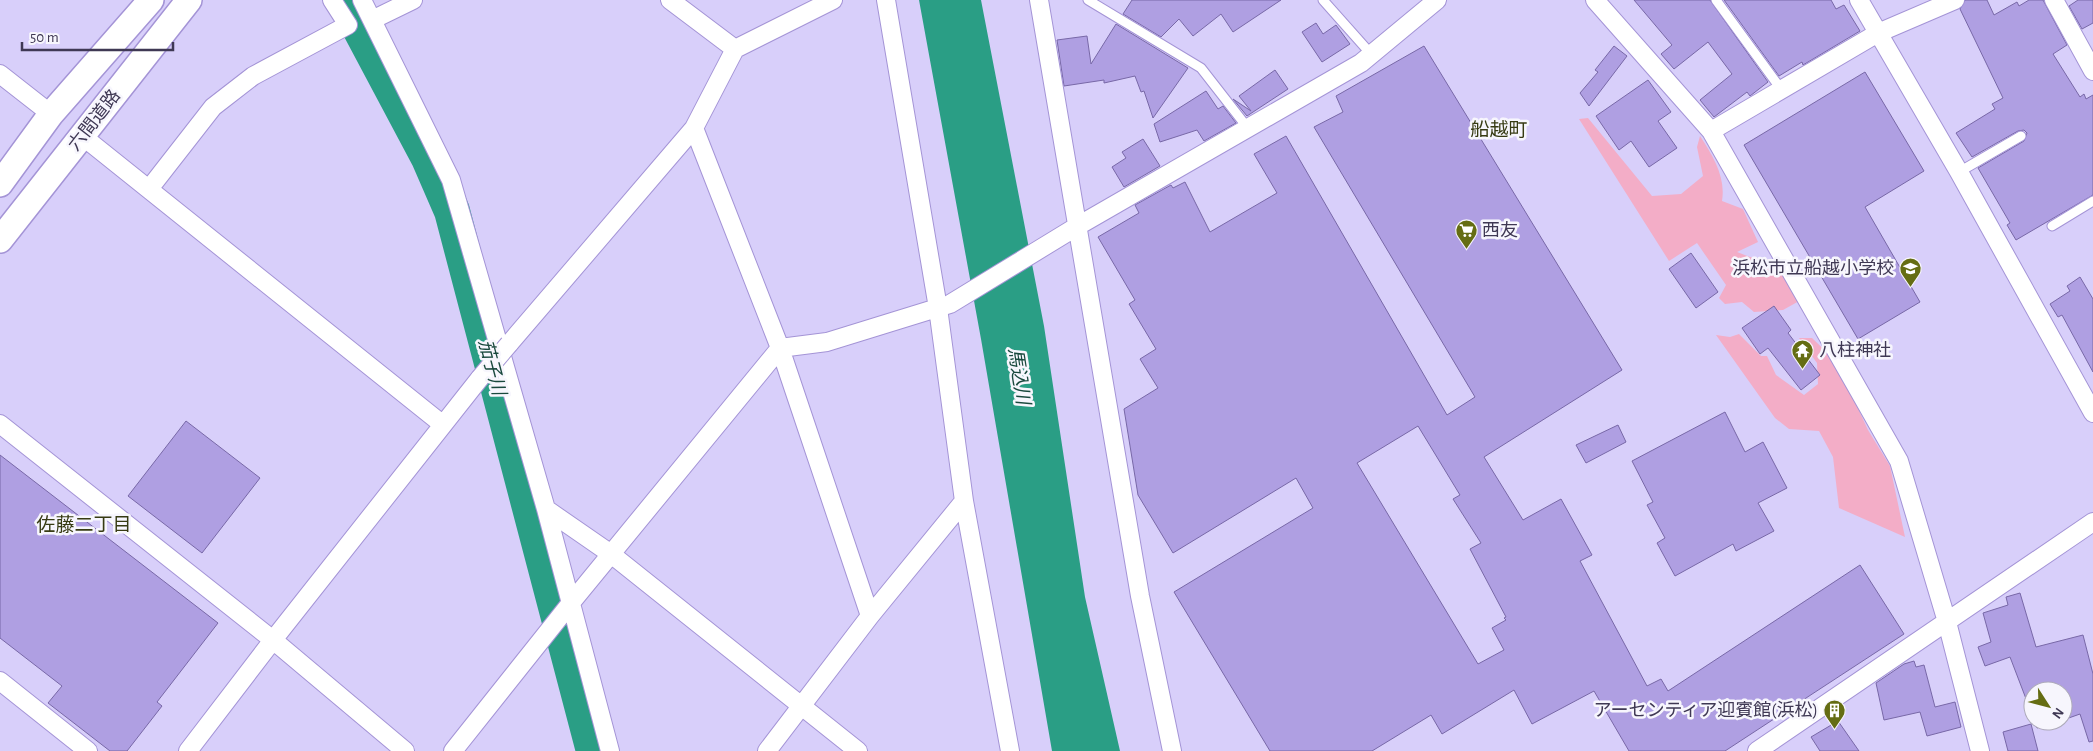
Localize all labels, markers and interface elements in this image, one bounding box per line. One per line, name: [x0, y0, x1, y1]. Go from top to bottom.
scale bar: [22, 20, 174, 52]
text: 50 m: [30, 30, 59, 45]
street label: 六間道路: [64, 85, 124, 155]
district label: 船越町: [1470, 120, 1528, 140]
supermarket icon: 西友: [1454, 218, 1478, 249]
place label: 西友: [1482, 221, 1518, 240]
school or university icon: 浜松市立船越小学校: [1898, 256, 1922, 287]
place label: 浜松市立船越小学校: [1732, 258, 1894, 278]
water label: 茄子川: [475, 337, 510, 399]
temple icon: 八柱神社: [1791, 338, 1815, 369]
place label: 八柱神社: [1819, 340, 1891, 360]
water label: 馬込川: [1005, 346, 1034, 408]
district label: 佐藤二丁目: [36, 514, 132, 535]
north arrow: [2023, 681, 2073, 731]
building icon: アーセンティア迎賓館(浜松): [1822, 698, 1846, 729]
place label: アーセンティア迎賓館(浜松): [1593, 700, 1818, 720]
text: N: [2049, 705, 2066, 721]

